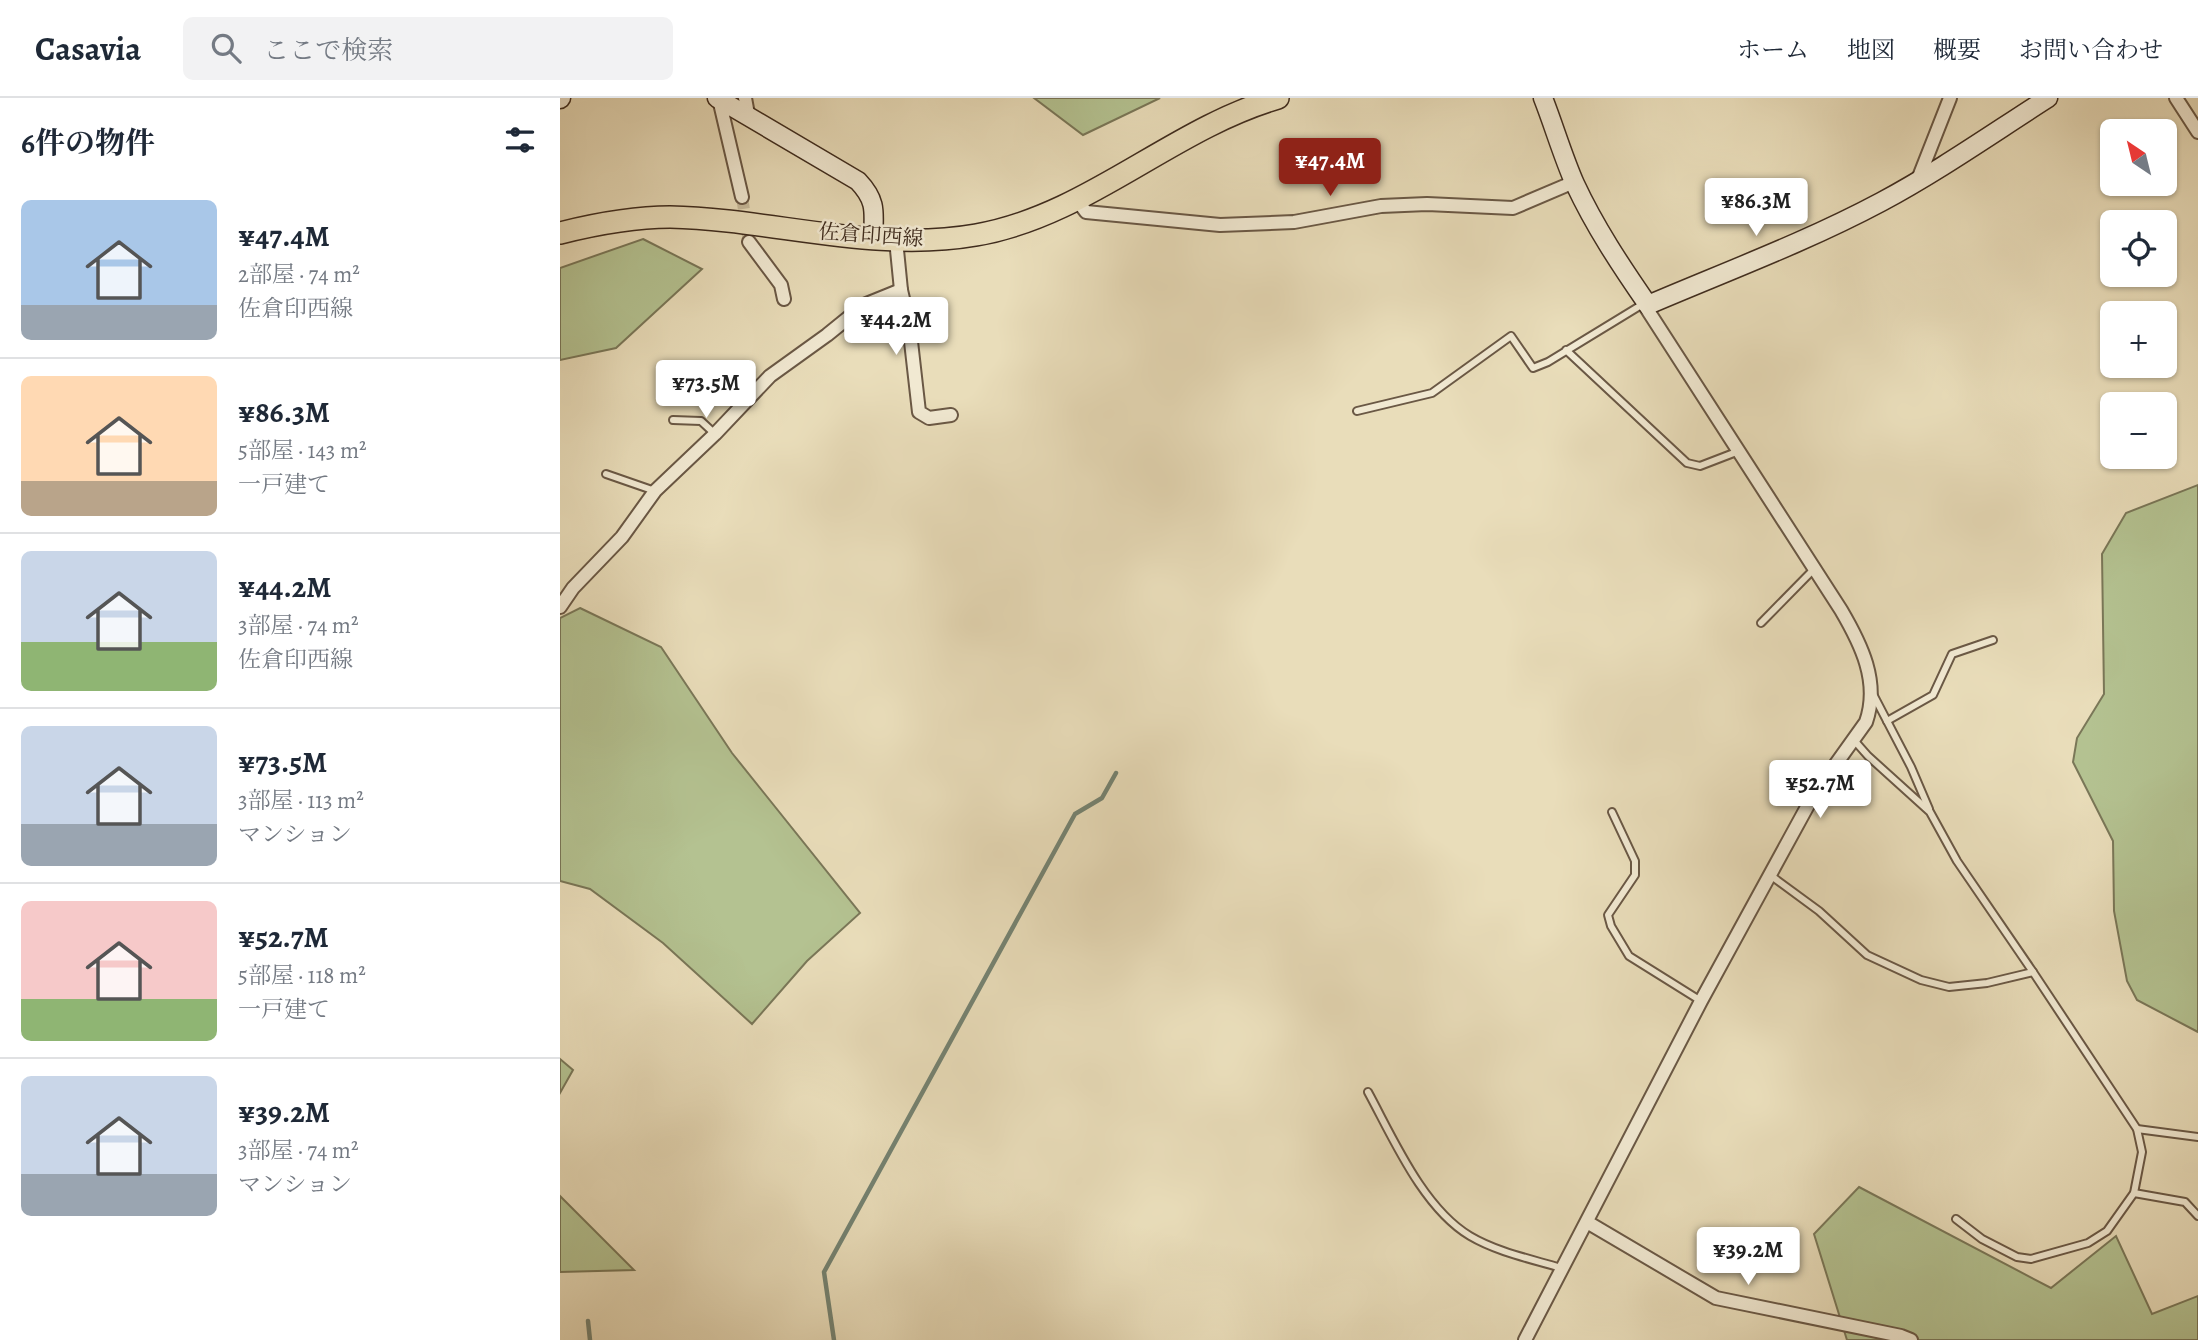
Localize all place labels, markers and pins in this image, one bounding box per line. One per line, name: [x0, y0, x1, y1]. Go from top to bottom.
pin: ¥47.4M: [1273, 139, 1387, 198]
pin: ¥86.3M: [1699, 178, 1813, 238]
pin: ¥44.2M: [839, 298, 953, 357]
pin: ¥73.5M: [649, 360, 763, 420]
pin: ¥52.7M: [1763, 760, 1877, 820]
pin: ¥39.2M: [1691, 1228, 1805, 1287]

